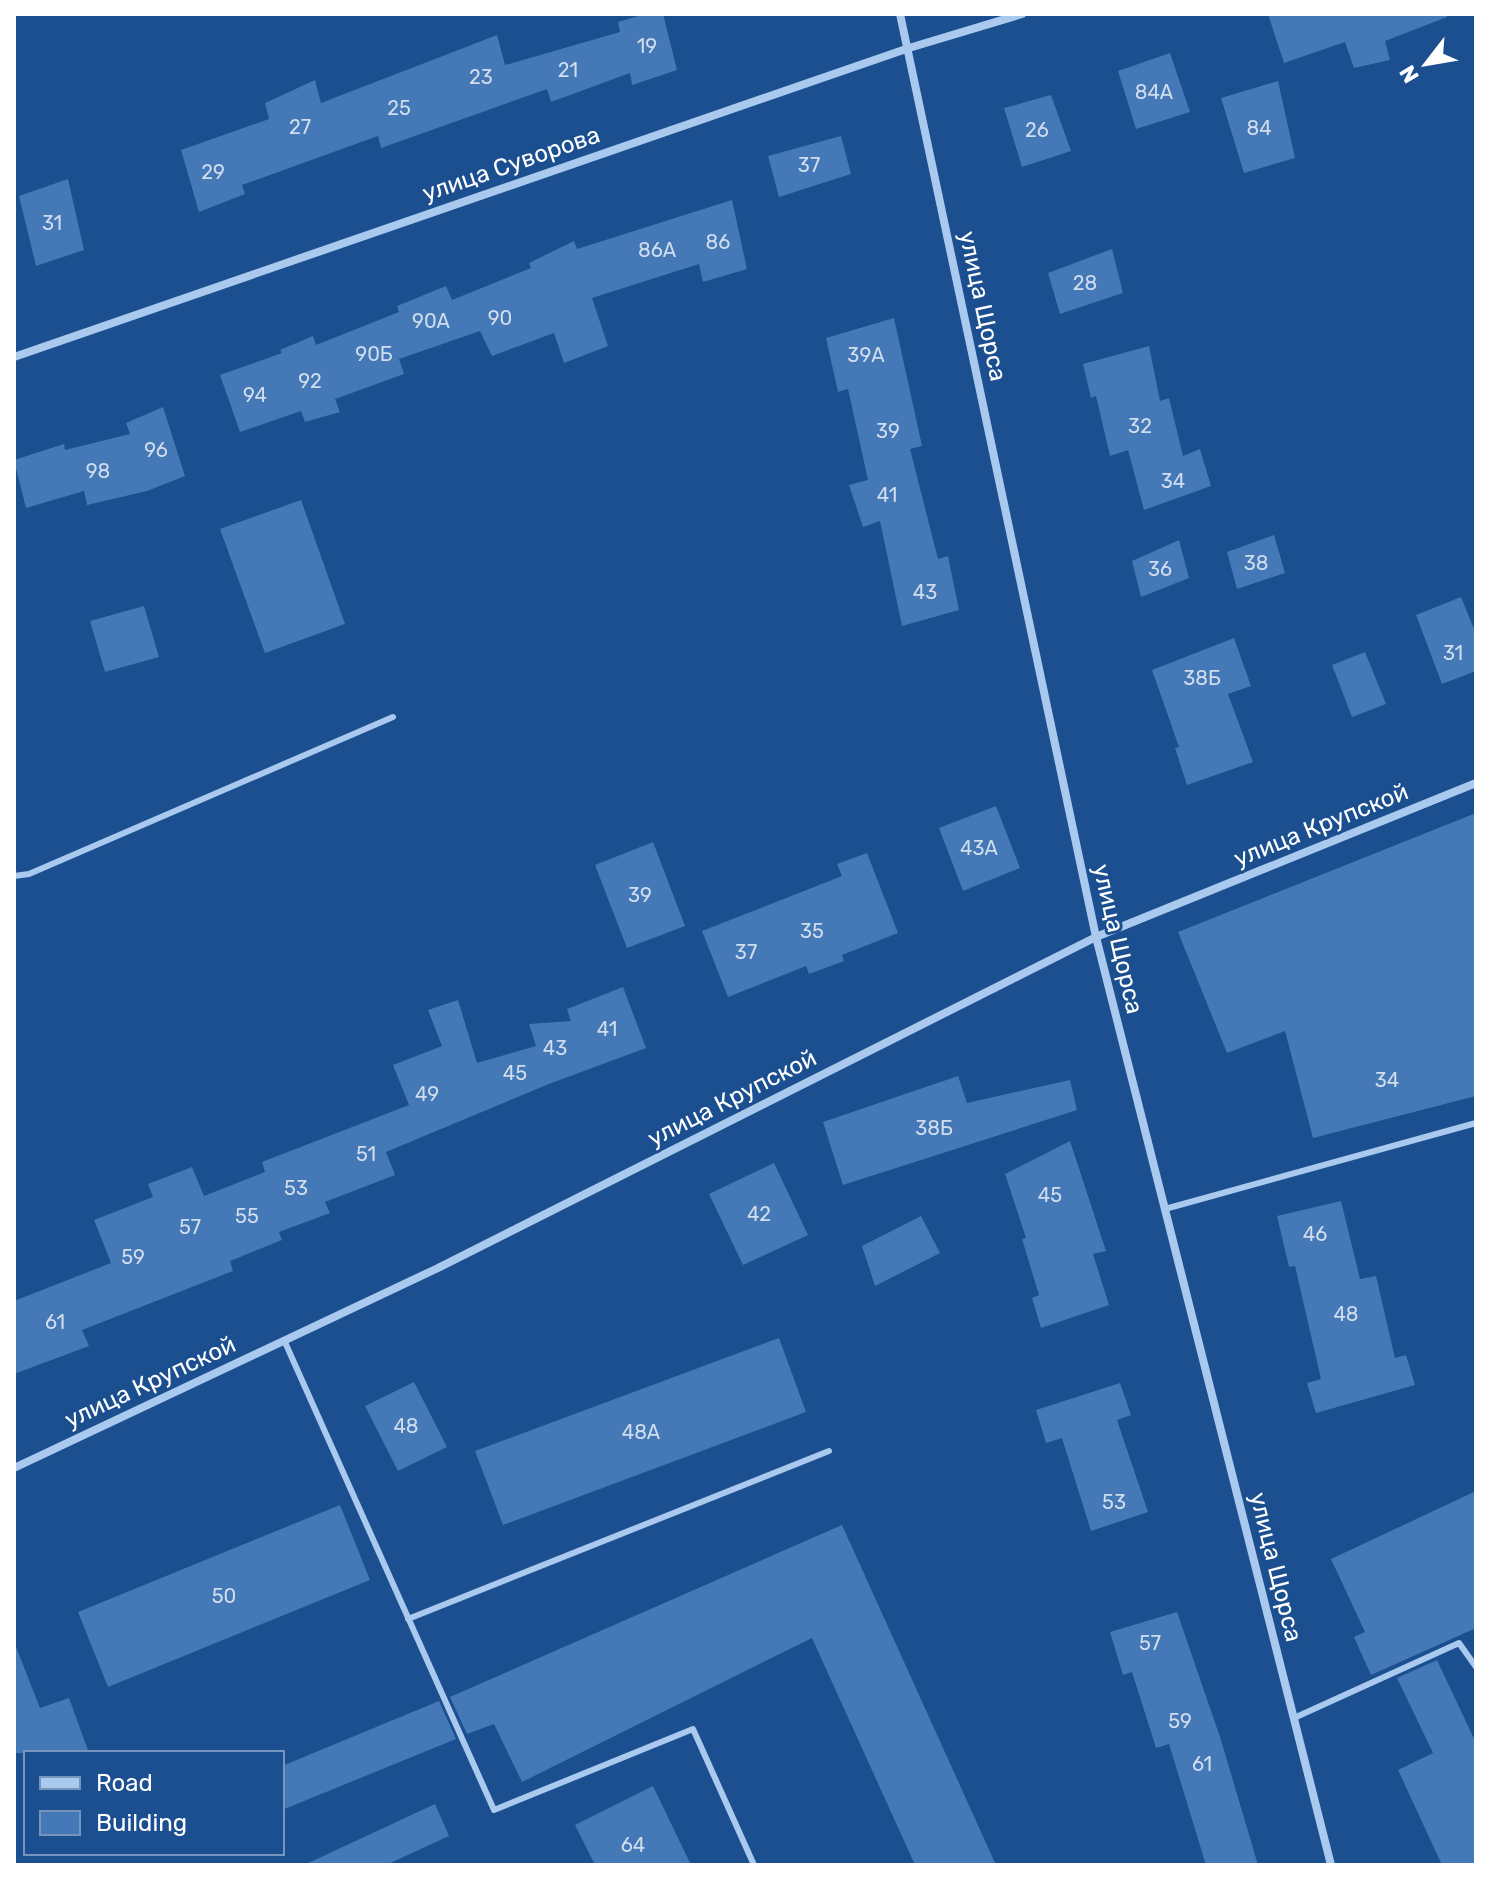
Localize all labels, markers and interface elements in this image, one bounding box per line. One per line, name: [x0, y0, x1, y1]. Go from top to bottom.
north arrow: [1386, 24, 1466, 104]
house number: 19: [637, 34, 657, 58]
house number: 21: [558, 58, 578, 82]
text: N: [1394, 60, 1425, 88]
house number: 23: [469, 65, 493, 89]
house number: 84А: [1135, 80, 1173, 104]
house number: 25: [387, 96, 411, 120]
house number: 27: [289, 115, 311, 139]
house number: 84: [1246, 116, 1272, 140]
house number: 26: [1025, 118, 1049, 142]
street label: улица Суворова: [418, 120, 604, 208]
house number: 37: [798, 153, 820, 177]
house number: 29: [201, 160, 225, 184]
house number: 31: [42, 211, 62, 235]
street label: улица Щорса: [953, 228, 1013, 384]
house number: 86: [706, 230, 730, 254]
house number: 86А: [638, 238, 676, 262]
house number: 28: [1073, 271, 1097, 295]
house number: 90: [488, 306, 512, 330]
house number: 90А: [412, 309, 450, 333]
house number: 90Б: [355, 342, 393, 366]
house number: 39А: [847, 343, 885, 367]
house number: 92: [298, 369, 322, 393]
house number: 94: [243, 383, 267, 407]
house number: 32: [1128, 414, 1152, 438]
house number: 39: [876, 419, 900, 443]
house number: 96: [144, 438, 168, 462]
house number: 98: [86, 459, 110, 483]
house number: 34: [1161, 469, 1185, 493]
house number: 41: [877, 483, 897, 507]
house number: 38: [1244, 551, 1268, 575]
house number: 36: [1148, 557, 1172, 581]
house number: 43: [913, 580, 937, 604]
house number: 31: [1443, 641, 1463, 665]
house number: 38Б: [1183, 666, 1221, 690]
street label: улица Крупской: [1230, 777, 1412, 873]
house number: 43А: [960, 836, 998, 860]
street label: улица Щорса: [1087, 861, 1149, 1017]
house number: 39: [628, 883, 652, 907]
house number: 35: [800, 919, 824, 943]
house number: 37: [735, 940, 757, 964]
house number: 41: [597, 1017, 617, 1041]
house number: 43: [543, 1036, 567, 1060]
street label: улица Крупской: [643, 1043, 821, 1153]
house number: 45: [503, 1061, 527, 1085]
house number: 34: [1375, 1068, 1399, 1092]
house number: 49: [415, 1082, 439, 1106]
house number: 38Б: [915, 1116, 953, 1140]
house number: 51: [356, 1142, 376, 1166]
house number: 53: [284, 1176, 308, 1200]
house number: 45: [1038, 1183, 1062, 1207]
house number: 42: [747, 1202, 771, 1226]
house number: 55: [235, 1204, 259, 1228]
house number: 57: [179, 1215, 201, 1239]
house number: 46: [1303, 1222, 1327, 1246]
house number: 59: [121, 1245, 145, 1269]
house number: 48: [1333, 1302, 1359, 1326]
house number: 61: [45, 1310, 65, 1334]
street label: улица Крупской: [60, 1330, 240, 1434]
house number: 48: [393, 1414, 419, 1438]
house number: 48А: [622, 1420, 660, 1444]
street label: улица Щорса: [1244, 1489, 1308, 1645]
house number: 53: [1102, 1490, 1126, 1514]
house number: 50: [212, 1584, 236, 1608]
house number: 57: [1139, 1631, 1161, 1655]
house number: 59: [1168, 1709, 1192, 1733]
legend: [24, 1751, 284, 1855]
house number: 61: [1192, 1752, 1212, 1776]
text: Road: [96, 1769, 153, 1797]
text: Building: [96, 1809, 187, 1837]
house number: 64: [621, 1833, 645, 1857]

